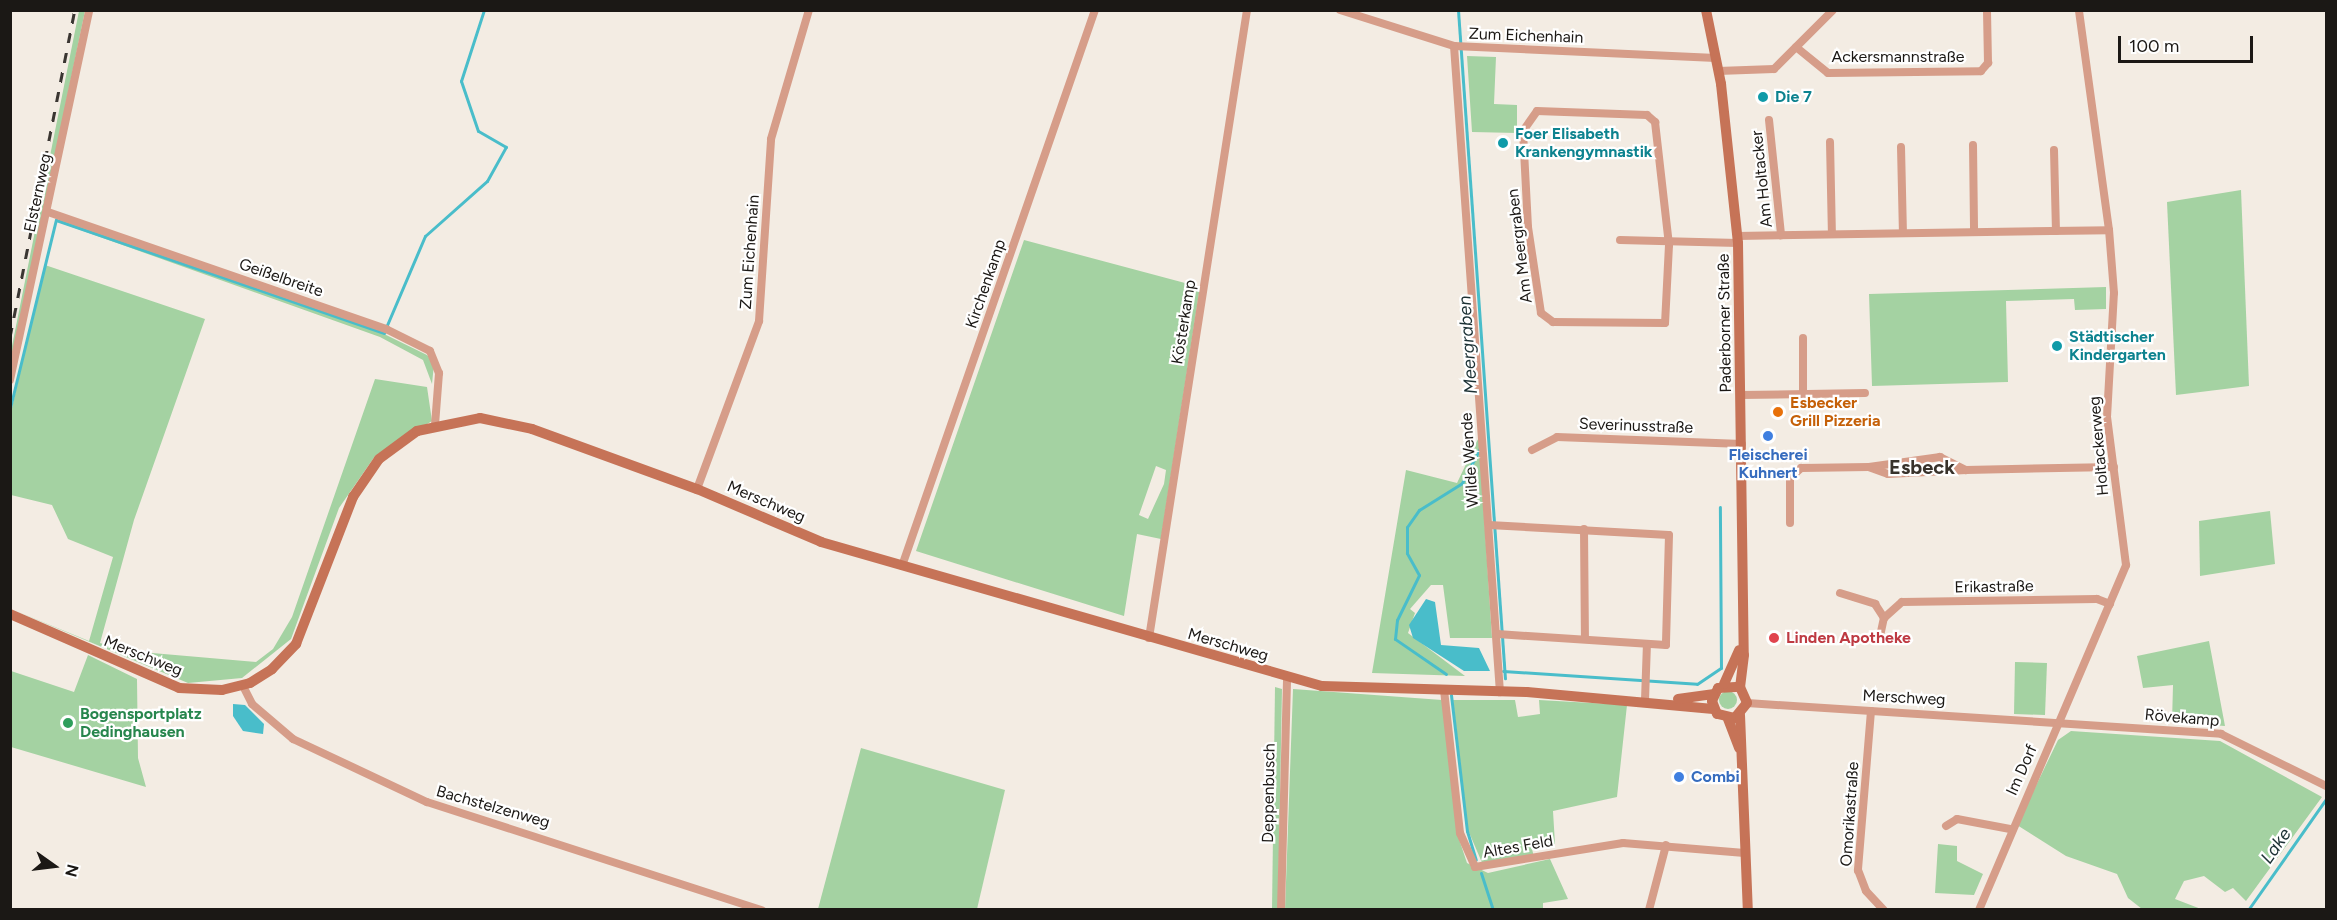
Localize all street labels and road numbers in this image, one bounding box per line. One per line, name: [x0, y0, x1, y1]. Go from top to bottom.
street label: Zum Eichenhain: [1468, 24, 1584, 48]
street label: Ackersmannstraße: [1831, 47, 1965, 67]
street label: Am Holtacker: [1747, 129, 1777, 229]
street label: Elsternweg: [20, 152, 56, 234]
street label: Am Meergraben: [1503, 188, 1537, 304]
street label: Zum Eichenhain: [736, 194, 764, 310]
street label: Kirchenkamp: [962, 237, 1010, 331]
street label: Paderborner Straße: [1714, 253, 1736, 393]
street label: Geißelbreite: [236, 255, 326, 301]
street label: Kösterkamp: [1168, 278, 1200, 366]
street label: Holtackerweg: [2085, 395, 2113, 497]
street label: Wilde Wende: [1457, 412, 1483, 508]
street label: Severinusstraße: [1578, 414, 1694, 438]
street label: Merschweg: [724, 477, 808, 527]
street label: Erikastraße: [1954, 577, 2034, 597]
street label: Merschweg: [1185, 624, 1271, 666]
street label: Merschweg: [101, 632, 185, 680]
street label: Merschweg: [1862, 686, 1946, 710]
street label: Rövekamp: [2144, 705, 2220, 731]
street label: Im Dorf: [2002, 742, 2042, 798]
street label: Deppenbusch: [1259, 743, 1279, 843]
street label: Omorikastraße: [1837, 761, 1863, 867]
street label: Bachstelzenweg: [434, 782, 552, 832]
street label: Altes Feld: [1482, 831, 1554, 863]

